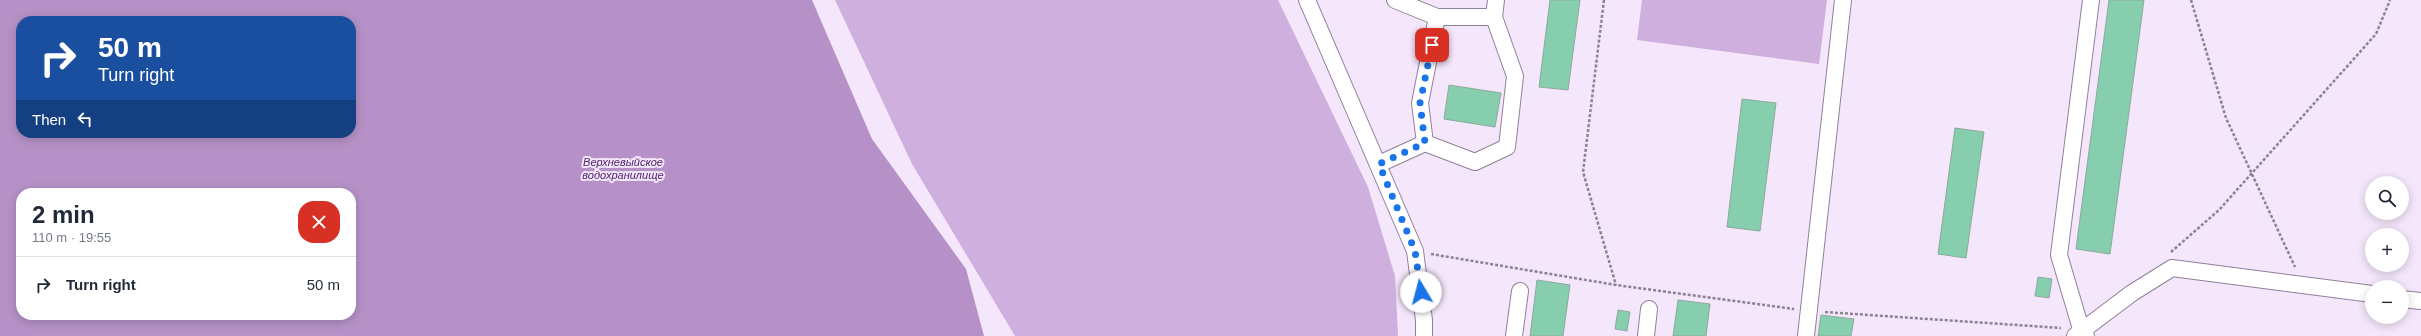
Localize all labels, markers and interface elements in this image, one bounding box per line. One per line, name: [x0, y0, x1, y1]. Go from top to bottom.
pin: [1415, 28, 1449, 62]
icon: right: [32, 32, 84, 84]
text: 50 m: [98, 32, 162, 63]
icon: arrive: [1421, 34, 1443, 56]
text: Turn right: [98, 65, 174, 85]
icon: left: [74, 108, 96, 130]
text: Then: [32, 111, 66, 128]
water label: Верхневыйское водохранилище: [582, 156, 664, 181]
map controls: [2365, 176, 2409, 324]
button: search: [2365, 176, 2409, 220]
text: 2 min: [32, 201, 95, 228]
button: close: [298, 201, 340, 243]
button: +: [2365, 228, 2409, 272]
text: 110 m · 19:55: [32, 230, 111, 245]
position arrow: [1400, 271, 1442, 313]
icon: right: [32, 274, 54, 296]
text: Turn right: [66, 276, 136, 293]
text: 50 m: [307, 276, 340, 293]
button: −: [2365, 280, 2409, 324]

